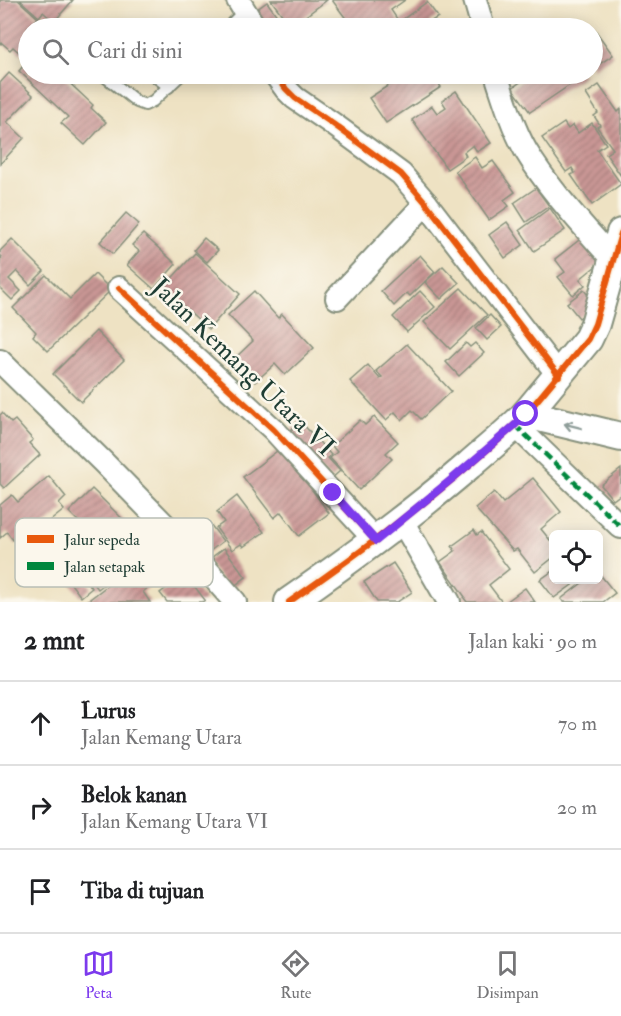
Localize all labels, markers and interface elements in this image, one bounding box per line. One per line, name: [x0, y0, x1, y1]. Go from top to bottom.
search box: [18, 18, 603, 84]
icon: search: [39, 35, 72, 68]
text: Cari di sini: [87, 37, 183, 65]
street label: Jalan Kemang Utara VI: [144, 270, 342, 463]
route start: [512, 400, 538, 426]
one-way arrow: [564, 419, 583, 431]
route end: [319, 479, 345, 505]
legend: [15, 518, 213, 587]
text: Jalur sepeda: [63, 530, 140, 551]
map controls: [549, 530, 603, 584]
button: locate: [549, 530, 603, 584]
text: Jalan setapak: [63, 557, 146, 578]
text: 2 mnt: [24, 625, 85, 657]
text: Jalan kaki · 90 m: [468, 629, 597, 654]
text: Lurus: [81, 697, 135, 725]
icon: ahead: [24, 707, 57, 740]
text: 70 m: [558, 711, 597, 736]
text: Jalan Kemang Utara: [81, 725, 242, 750]
text: Belok kanan: [81, 781, 187, 809]
icon: right: [24, 791, 57, 824]
text: 20 m: [557, 795, 597, 820]
text: Jalan Kemang Utara VI: [81, 809, 268, 834]
icon: arrive: [24, 875, 57, 908]
text: Tiba di tujuan: [81, 877, 204, 905]
tab: Peta: [82, 947, 115, 1003]
tab: Rute: [279, 947, 312, 1003]
tab: Disimpan: [477, 947, 539, 1003]

